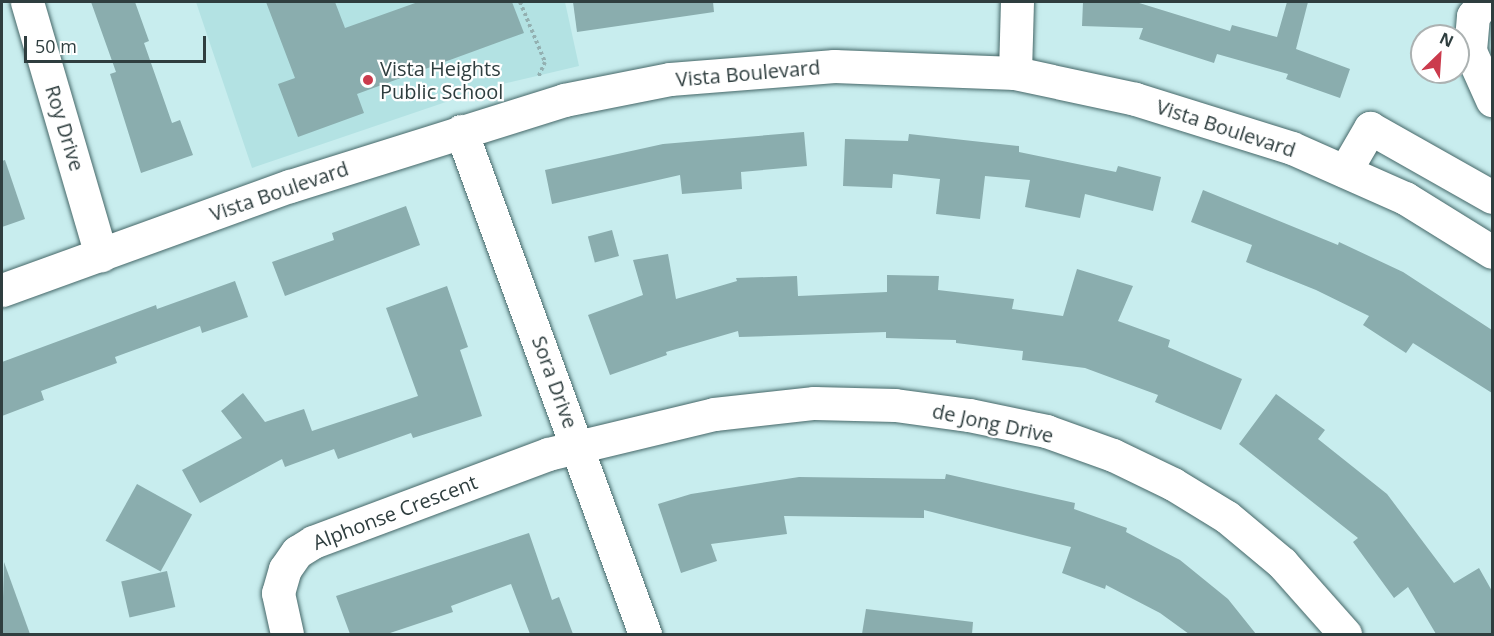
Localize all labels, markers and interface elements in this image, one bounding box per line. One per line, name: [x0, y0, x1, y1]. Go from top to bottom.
scale bar: [27, 24, 208, 62]
north arrow: [1410, 24, 1470, 84]
text: N: [1436, 27, 1457, 52]
text: 50 m: [35, 34, 77, 58]
street label: Vista Boulevard: [675, 55, 821, 91]
place label: Vista Heights Public School: [380, 56, 503, 103]
marker: Vista Heights Public School: [361, 73, 375, 87]
street label: Roy Drive: [41, 82, 89, 174]
street label: Vista Boulevard: [1153, 94, 1299, 162]
street label: Vista Boulevard: [207, 156, 351, 226]
street label: Sora Drive: [527, 333, 583, 431]
street label: de Jong Drive: [930, 398, 1056, 448]
street label: Alphonse Crescent: [309, 470, 481, 554]

